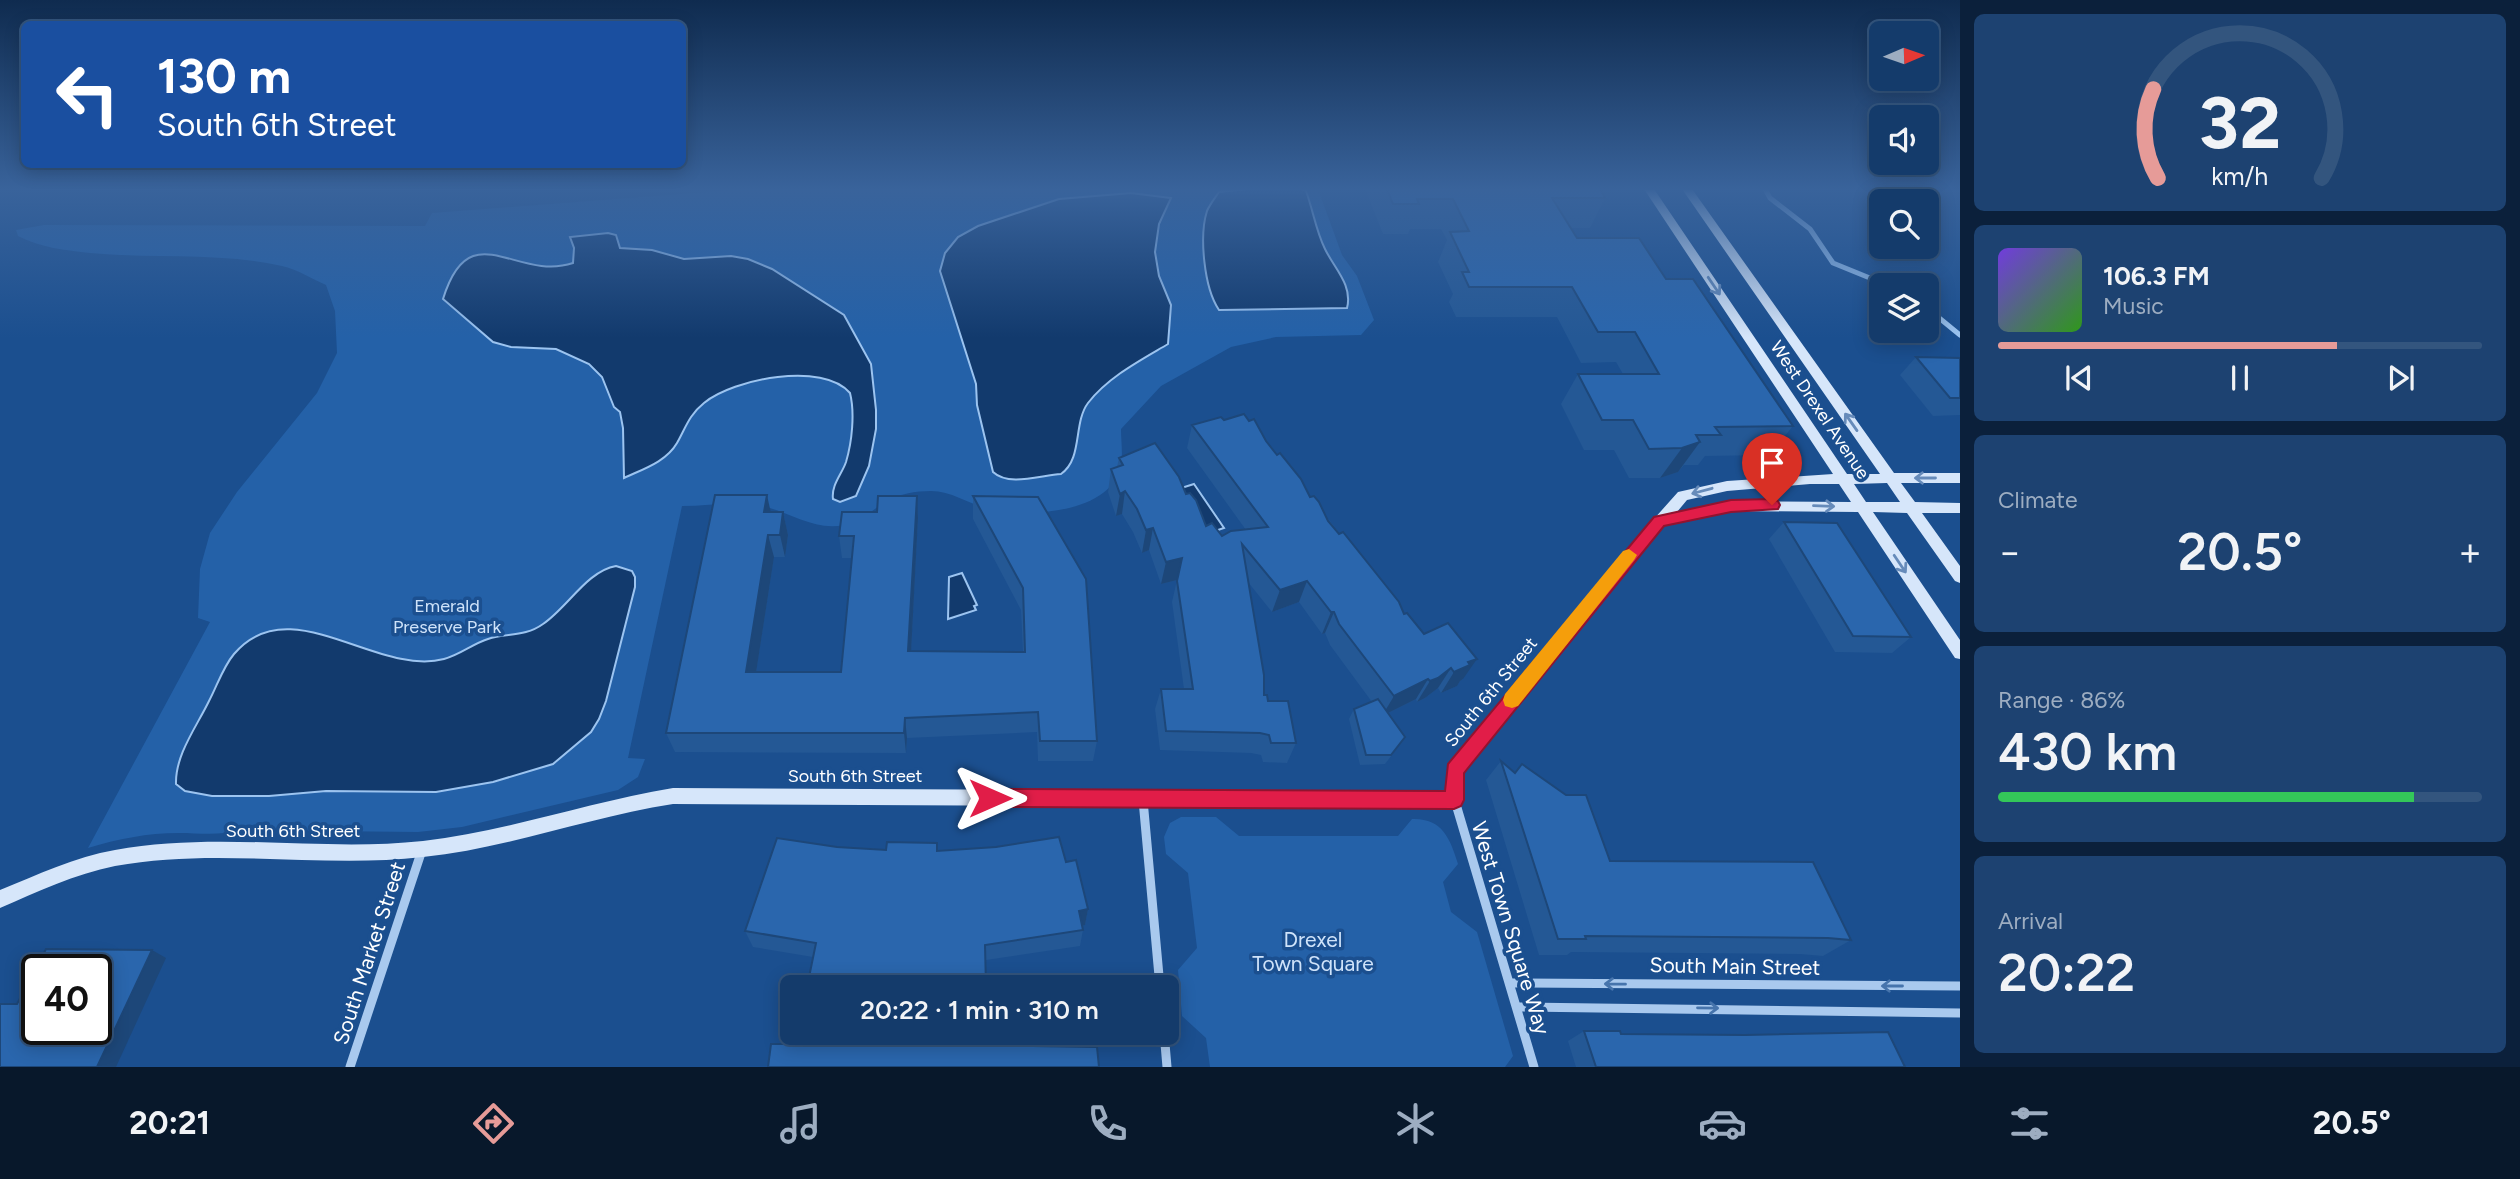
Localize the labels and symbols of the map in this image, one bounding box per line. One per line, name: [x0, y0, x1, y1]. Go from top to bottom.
north arrow: [1869, 21, 1939, 91]
one-way arrow: [1707, 276, 1721, 296]
street label: West Drexel Avenue: [1766, 337, 1874, 483]
one-way arrow: [1844, 413, 1858, 432]
pin: [1742, 433, 1802, 505]
one-way arrow: [1914, 471, 1937, 485]
one-way arrow: [1691, 485, 1714, 498]
one-way arrow: [1812, 500, 1835, 513]
one-way arrow: [1893, 554, 1908, 573]
park label: Emerald Preserve Park: [393, 595, 501, 638]
street label: South 6th Street: [1440, 633, 1542, 751]
position arrow: [953, 761, 1027, 835]
street label: South 6th Street: [788, 765, 923, 787]
street label: West Town Square Way: [1467, 818, 1555, 1038]
street label: South 6th Street: [226, 820, 361, 842]
street label: South Market Street: [328, 858, 410, 1047]
park label: Drexel Town Square: [1252, 927, 1374, 976]
street label: South Main Street: [1649, 952, 1821, 980]
speed limit sign: 40: [21, 954, 112, 1045]
one-way arrow: [1604, 977, 1627, 990]
one-way arrow: [1881, 979, 1904, 993]
one-way arrow: [1696, 1001, 1719, 1015]

